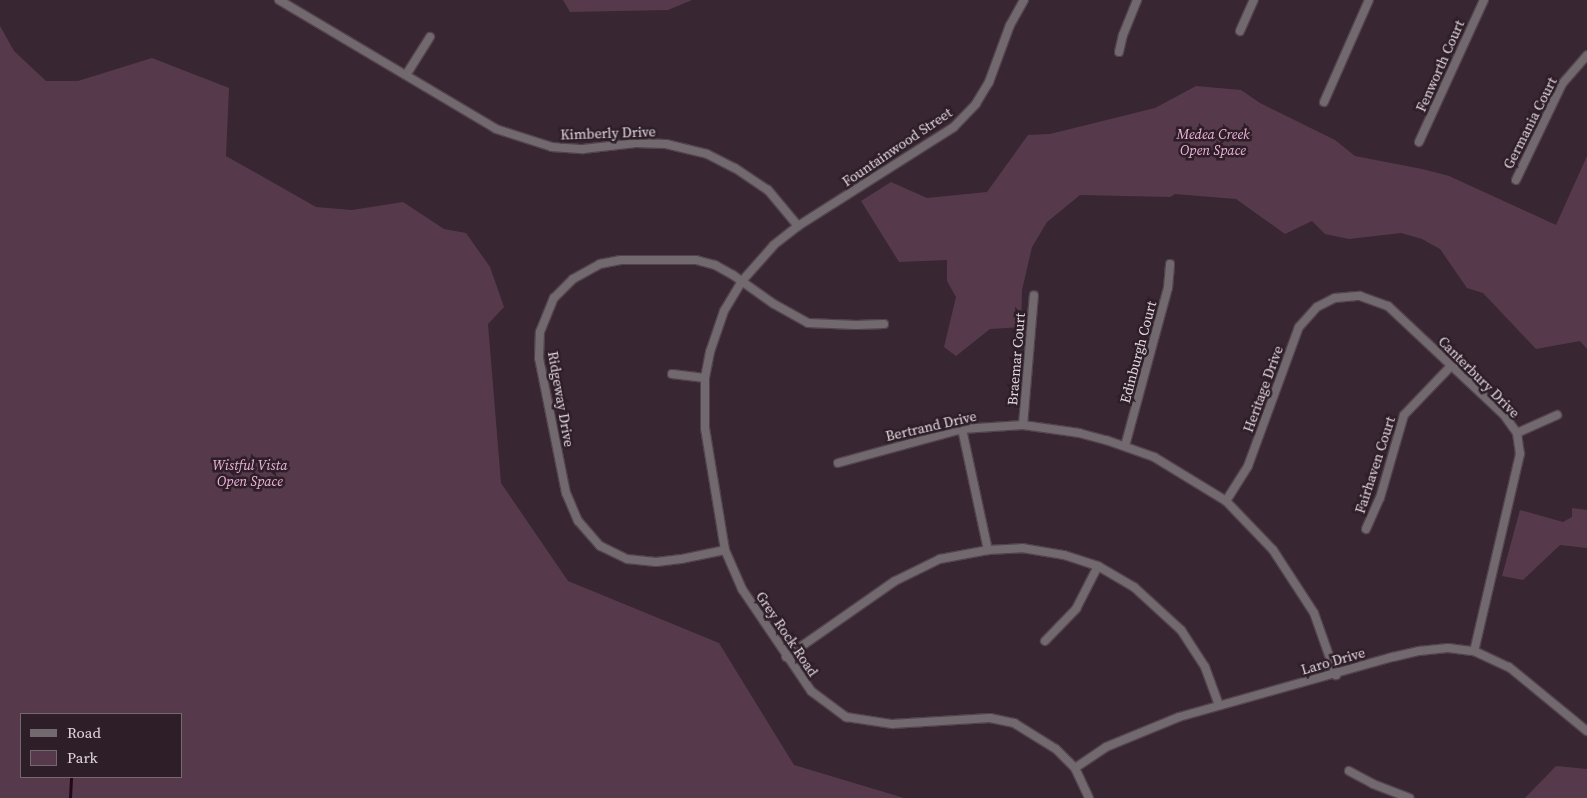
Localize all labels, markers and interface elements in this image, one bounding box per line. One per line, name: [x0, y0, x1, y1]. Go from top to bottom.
street label: Fenworth Court: [1412, 18, 1468, 114]
street label: Germania Court: [1500, 74, 1560, 172]
street label: Fountainwood Street: [839, 104, 955, 190]
street label: Kimberly Drive: [560, 123, 656, 143]
park label: Medea Creek Open Space: [1176, 126, 1250, 158]
street label: Edinburgh Court: [1116, 299, 1160, 405]
street label: Braemar Court: [1004, 312, 1028, 406]
street label: Canterbury Drive: [1435, 333, 1523, 421]
street label: Heritage Drive: [1240, 343, 1286, 435]
street label: Ridgeway Drive: [544, 350, 578, 448]
street label: Bertrand Drive: [884, 407, 978, 445]
street label: Fairhaven Court: [1351, 414, 1399, 516]
park label: Wistful Vista Open Space: [213, 457, 287, 490]
street label: Grey Rock Road: [752, 588, 822, 680]
street label: Laro Drive: [1299, 644, 1367, 678]
legend: [20, 713, 182, 778]
text: Road: [67, 722, 101, 743]
text: Park: [67, 747, 98, 768]

